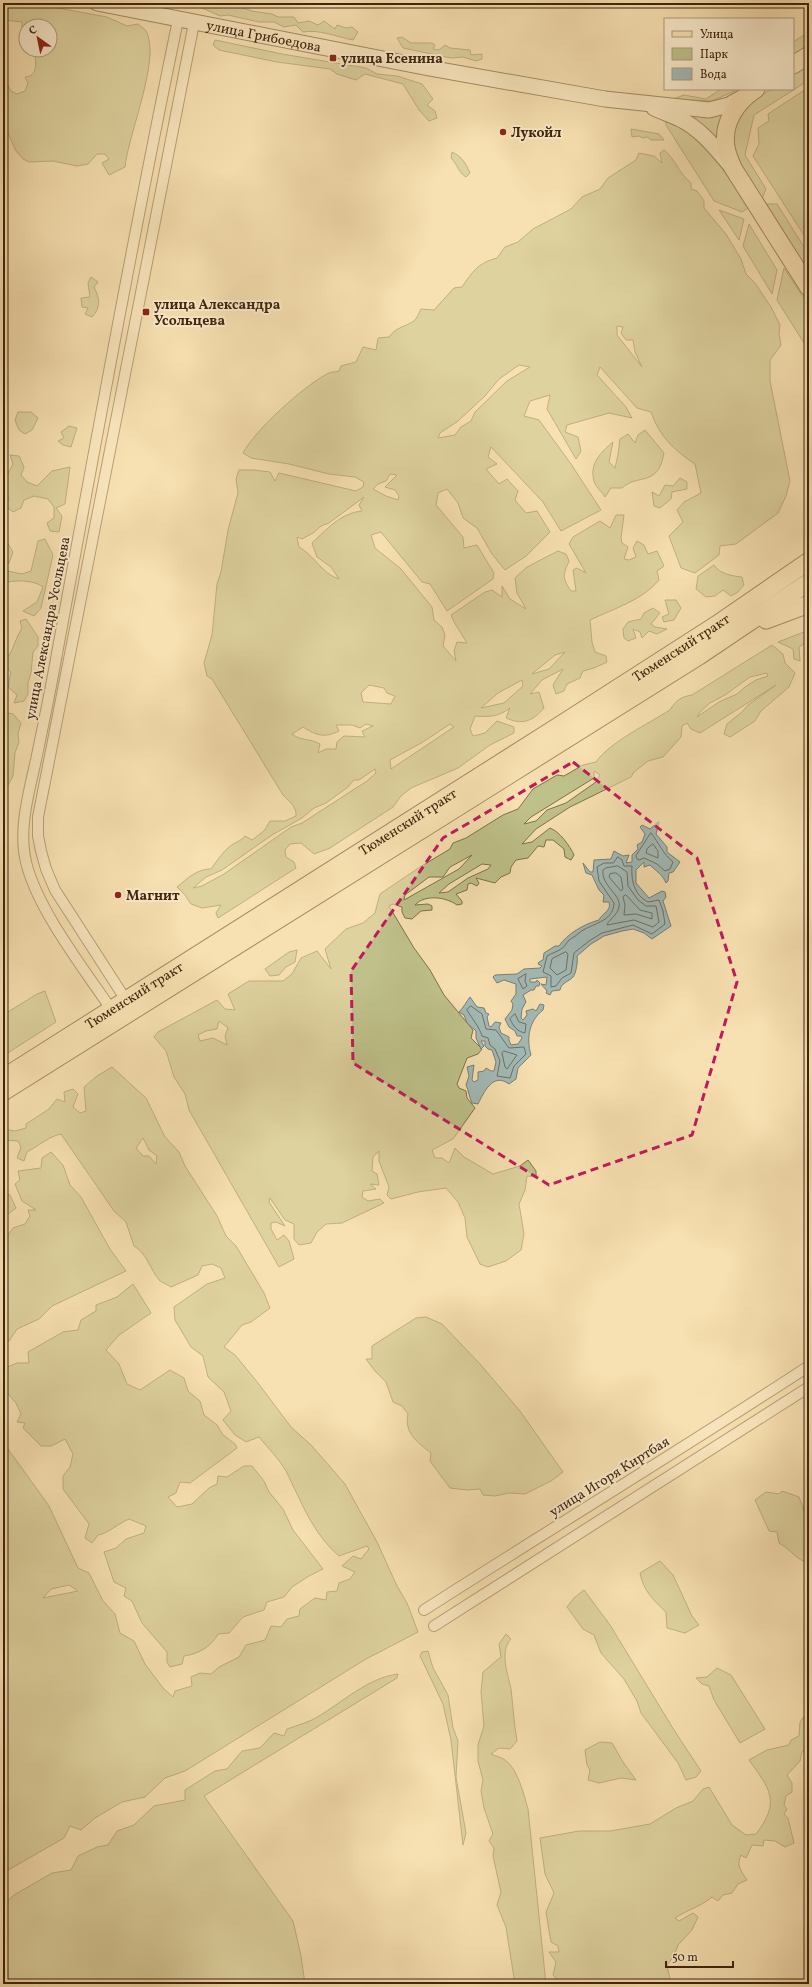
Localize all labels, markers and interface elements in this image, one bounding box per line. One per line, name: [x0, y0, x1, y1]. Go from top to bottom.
street label: улица Грибоедова: [204, 17, 323, 58]
north arrow: [18, 18, 58, 58]
legend: [664, 18, 794, 90]
text: С: [26, 23, 40, 39]
text: Улица: [700, 27, 733, 43]
text: Парк: [700, 47, 728, 63]
place label: улица Есенина: [341, 50, 443, 69]
marker: улица Есенина: [328, 53, 338, 63]
text: Вода: [700, 67, 727, 83]
place label: Лукойл: [511, 124, 562, 143]
marker: Лукойл: [498, 127, 508, 137]
place label: улица Александра Усольцева: [154, 296, 281, 331]
marker: улица Александра Усольцева: [141, 307, 151, 317]
street label: улица Александра Усольцева: [21, 535, 76, 721]
street label: Тюменский тракт: [629, 610, 734, 687]
street label: Тюменский тракт: [356, 785, 461, 861]
place label: Магнит: [126, 887, 180, 906]
marker: Магнит: [113, 890, 123, 900]
street label: Тюменский тракт: [82, 958, 187, 1034]
street label: улица Игоря Киртбая: [546, 1433, 674, 1522]
scale bar: [666, 1943, 733, 1969]
text: 50 m: [672, 1950, 698, 1966]

